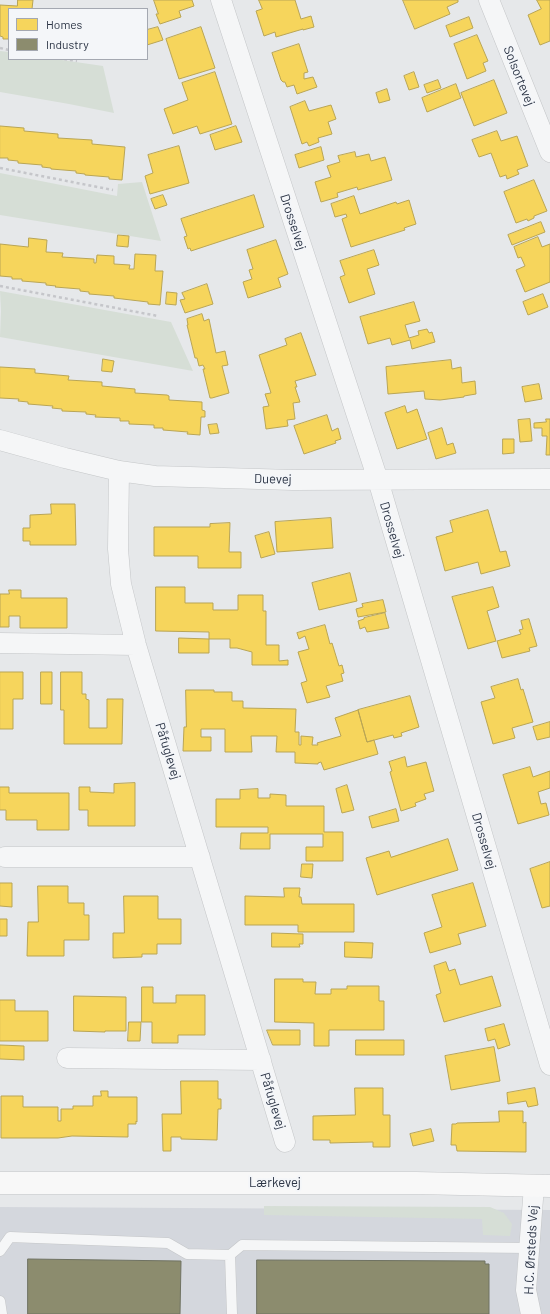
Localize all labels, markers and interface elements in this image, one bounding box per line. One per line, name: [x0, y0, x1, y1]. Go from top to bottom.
legend: [8, 8, 148, 60]
text: Homes: [46, 17, 82, 31]
text: Industry: [46, 37, 89, 51]
street label: Solsortevej: [500, 44, 538, 108]
street label: Drosselvej: [277, 192, 309, 252]
street label: Duevej: [254, 471, 292, 487]
street label: Drosselvej: [376, 500, 408, 560]
street label: Påfuglevej: [152, 721, 184, 781]
street label: Drosselvej: [468, 811, 500, 871]
street label: Påfuglevej: [257, 1071, 289, 1131]
street label: Lærkevej: [249, 1175, 301, 1191]
street label: H.C. Ørsteds Vej: [521, 1205, 541, 1295]

